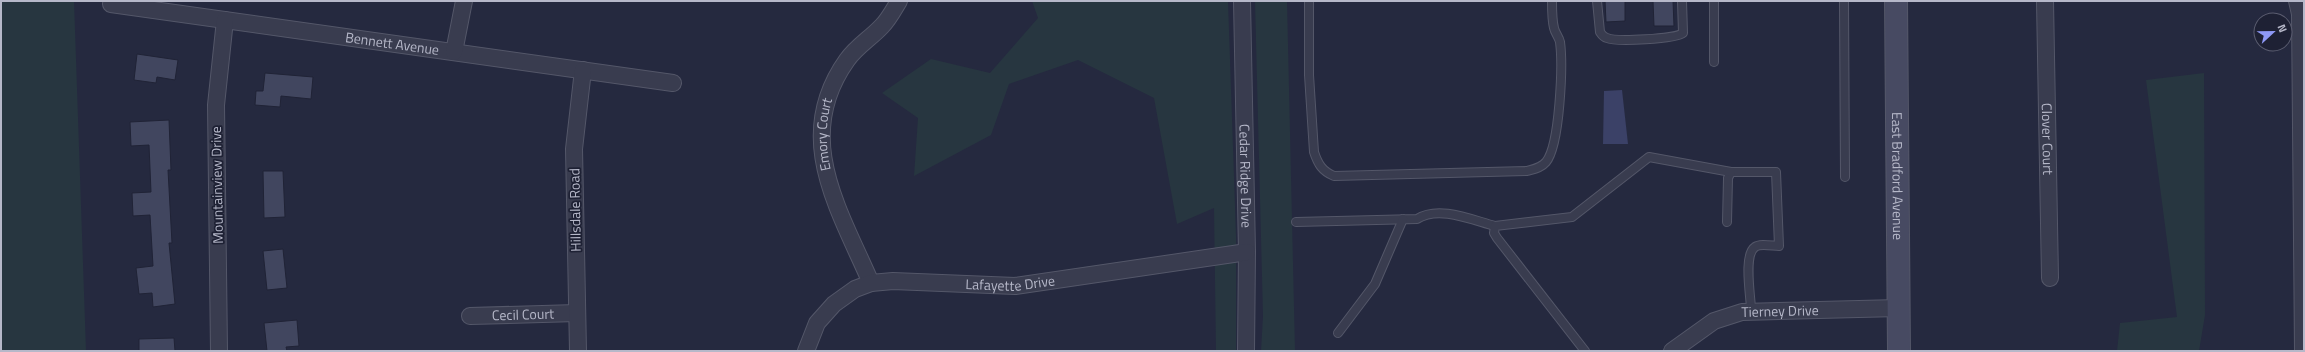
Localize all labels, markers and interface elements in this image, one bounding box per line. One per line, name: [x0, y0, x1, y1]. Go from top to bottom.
north arrow: [2253, 12, 2293, 52]
text: N: [2273, 22, 2291, 35]
street label: Bennett Avenue: [344, 26, 441, 60]
street label: Emory Court: [811, 95, 837, 173]
street label: Clover Court: [2037, 103, 2059, 175]
street label: East Bradford Avenue: [1887, 112, 1909, 240]
street label: Cedar Ridge Drive: [1234, 124, 1258, 228]
street label: Mountainview Drive: [205, 126, 228, 244]
street label: Hillsdale Road: [563, 168, 586, 252]
street label: Lafayette Drive: [965, 269, 1056, 296]
street label: Tierney Drive: [1741, 299, 1819, 322]
street label: Cecil Court: [492, 303, 554, 325]

